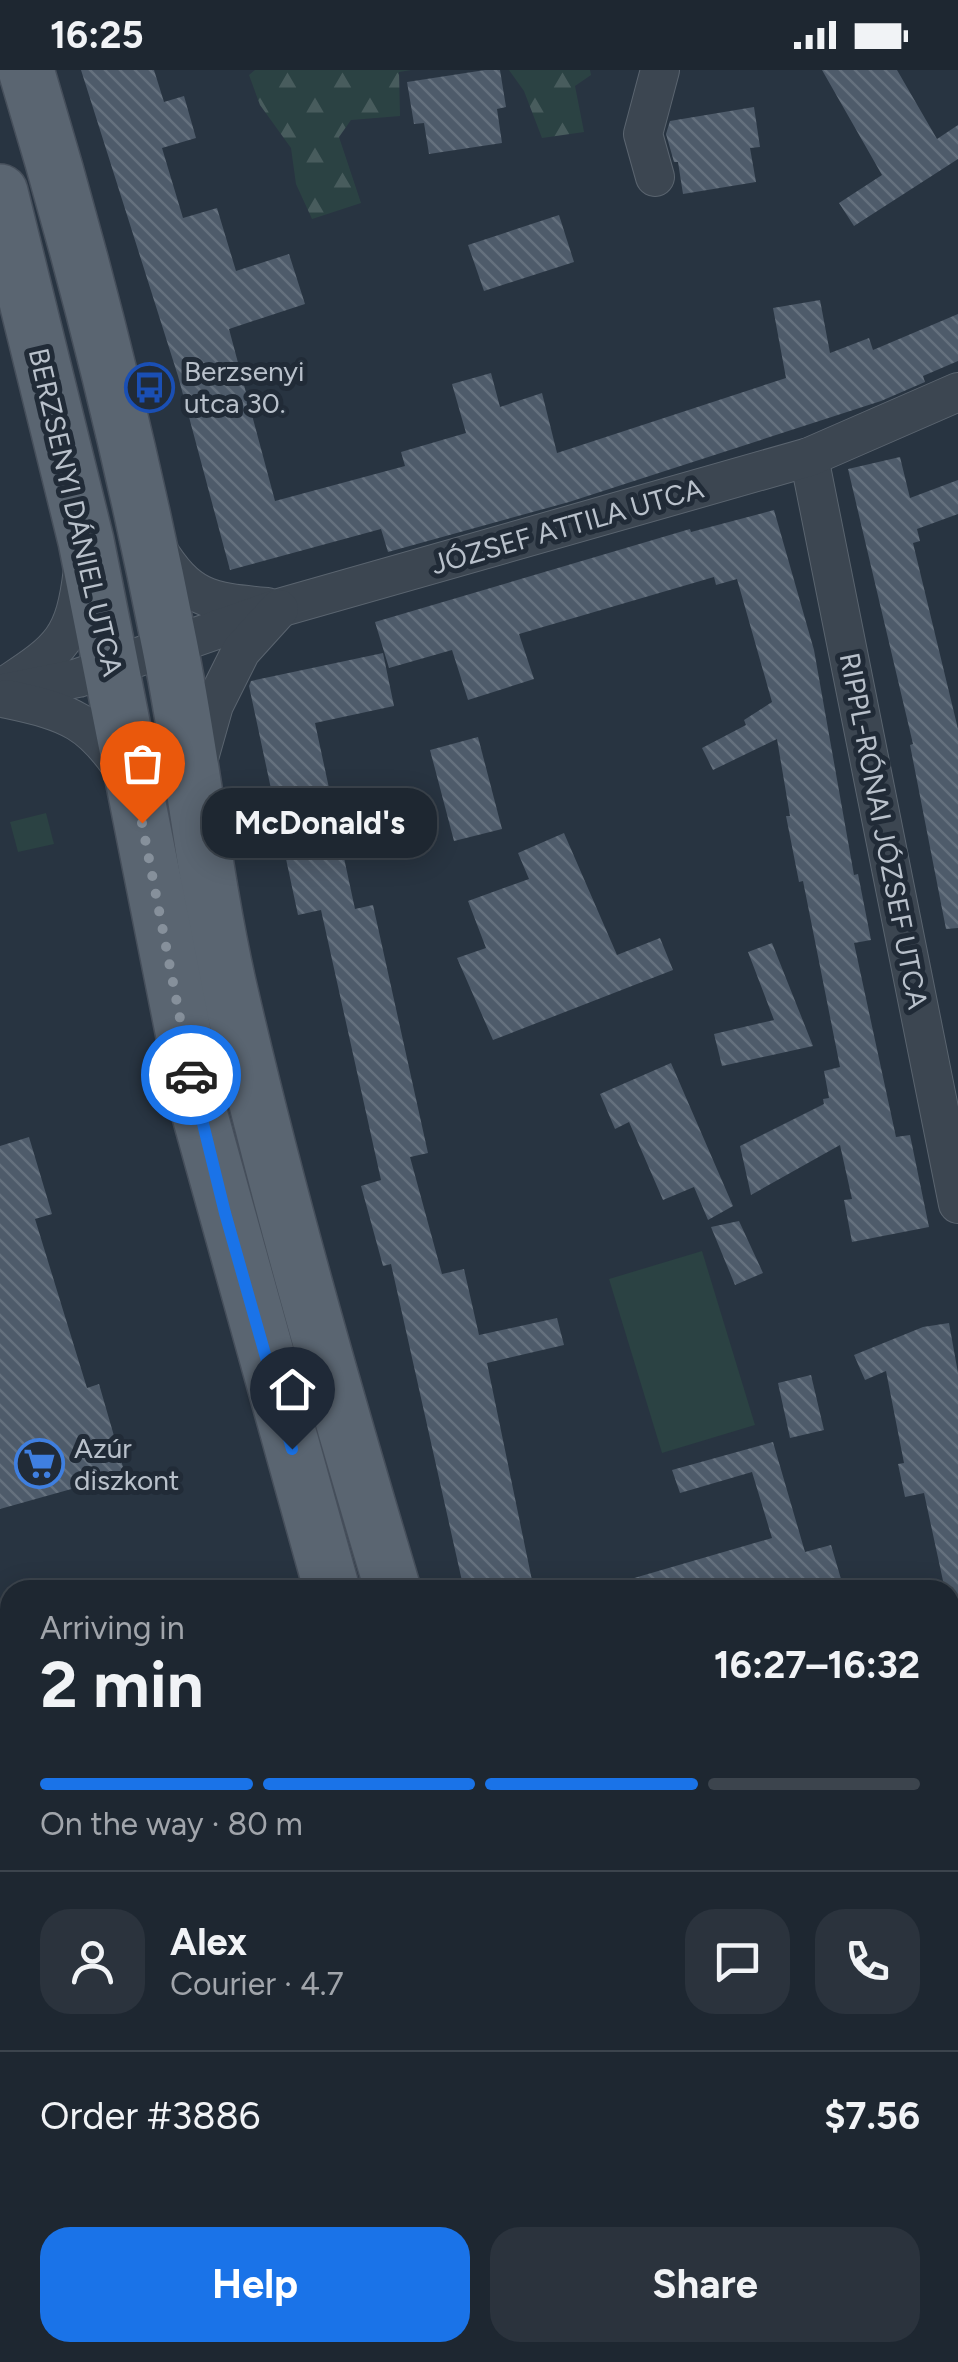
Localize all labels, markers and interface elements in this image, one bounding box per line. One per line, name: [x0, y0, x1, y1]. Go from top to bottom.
text: 16:25: [50, 12, 144, 58]
street label: BERZSENYI DÁNIEL UTCA: [22, 345, 130, 679]
place label: Berzsenyi utca 30.: [184, 354, 305, 420]
bus stop icon: Berzsenyi utca 30.: [123, 361, 175, 413]
street label: JÓZSEF ATTILA UTCA: [427, 471, 707, 581]
street label: RIPPL-RÓNAI JÓZSEF UTCA: [833, 650, 935, 1012]
pin: [100, 721, 185, 824]
icon: bag: [115, 736, 170, 791]
callout: McDonald's: [202, 788, 437, 858]
text: McDonald's: [234, 804, 405, 842]
courier: [141, 1025, 241, 1125]
icon: car: [164, 1048, 219, 1103]
pin: [250, 1347, 335, 1450]
icon: home: [265, 1362, 320, 1417]
place label: Azúr diszkont: [74, 1431, 179, 1497]
supermarket icon: Azúr diszkont: [13, 1438, 65, 1490]
text: Arriving in: [40, 1609, 185, 1647]
text: 16:27–16:32: [714, 1642, 920, 1688]
text: 2 min: [40, 1645, 204, 1723]
text: On the way · 80 m: [40, 1805, 303, 1843]
button: person: [40, 1909, 145, 2014]
button: chat: [685, 1909, 790, 2014]
button: phone: [815, 1909, 920, 2014]
text: Alex: [170, 1919, 247, 1965]
text: Courier · 4.7: [170, 1965, 344, 2003]
text: Order #3886: [40, 2093, 260, 2139]
text: $7.56: [824, 2093, 920, 2139]
button: Help: [40, 2227, 470, 2342]
button: Share: [490, 2227, 920, 2342]

